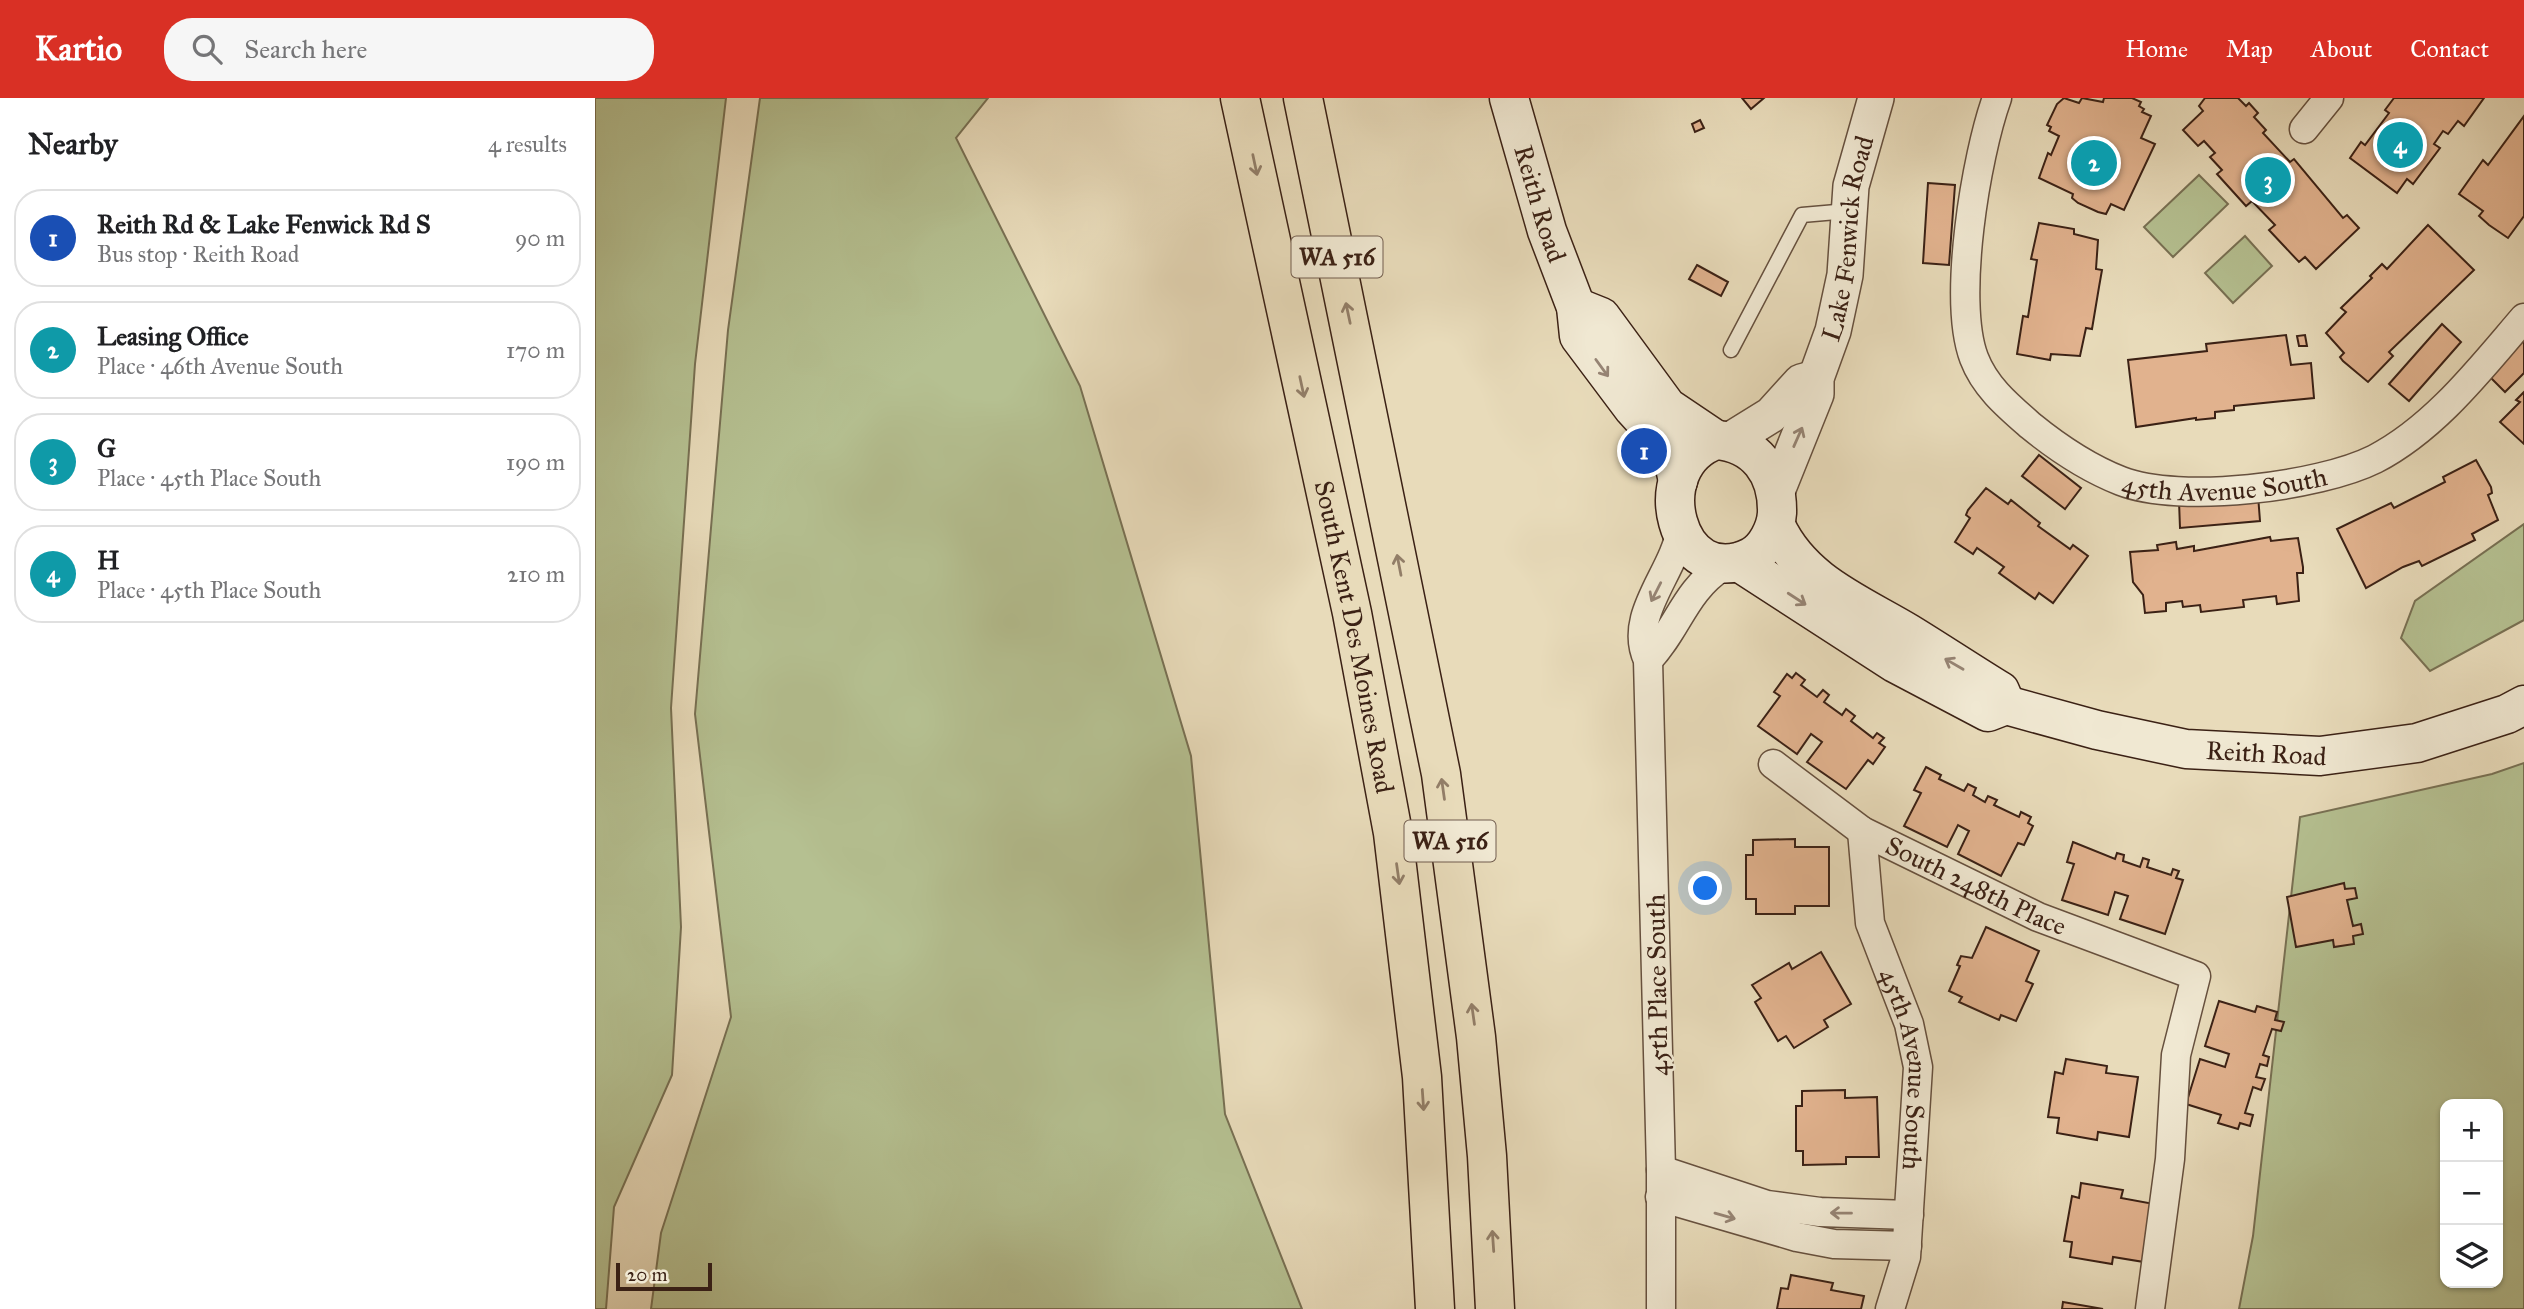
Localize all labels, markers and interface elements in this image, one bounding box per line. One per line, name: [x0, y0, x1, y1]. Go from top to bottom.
search box: [164, 18, 654, 81]
text: Kartio: [35, 29, 122, 69]
icon: search: [188, 30, 226, 68]
text: Search here: [244, 33, 367, 65]
text: Home: [2125, 34, 2188, 64]
text: Map: [2226, 34, 2273, 64]
text: About: [2311, 34, 2372, 64]
text: Contact: [2410, 34, 2489, 64]
pin: 4: [2377, 119, 2423, 171]
text: Nearby: [28, 126, 118, 162]
text: 4 results: [488, 130, 567, 158]
street label: Lake Fenwick Road: [1815, 132, 1880, 346]
pin: 2: [2071, 137, 2117, 189]
street label: Reith Road: [1507, 141, 1573, 267]
one-way arrow: [1248, 153, 1262, 176]
pin: 3: [2245, 154, 2291, 206]
text: Reith Rd & Lake Fenwick Rd S: [97, 208, 431, 240]
text: 1: [48, 224, 58, 252]
text: 90 m: [515, 224, 565, 252]
road number: WA 516: [1291, 237, 1383, 278]
text: Bus stop · Reith Road: [97, 240, 299, 268]
one-way arrow: [1341, 302, 1355, 325]
text: Leasing Office: [97, 320, 249, 352]
text: 2: [47, 336, 59, 364]
text: 170 m: [506, 336, 565, 364]
text: Place · 46th Avenue South: [97, 352, 343, 380]
one-way arrow: [1595, 358, 1609, 377]
one-way arrow: [1296, 375, 1310, 398]
pin: 1: [1621, 425, 1667, 477]
one-way arrow: [1792, 427, 1805, 448]
text: G: [97, 432, 116, 464]
text: 3: [48, 448, 58, 476]
text: 190 m: [506, 448, 565, 476]
street label: 45th Avenue South: [2119, 460, 2331, 508]
text: Place · 45th Place South: [97, 464, 321, 492]
street label: South Kent Des Moines Road: [1308, 478, 1401, 796]
text: H: [97, 544, 120, 576]
one-way arrow: [1392, 554, 1406, 577]
text: 4: [47, 560, 59, 588]
text: 210 m: [507, 560, 565, 588]
text: Place · 45th Place South: [97, 576, 321, 604]
one-way arrow: [1649, 581, 1663, 602]
one-way arrow: [1786, 592, 1806, 606]
one-way arrow: [1945, 657, 1965, 671]
street label: Reith Road: [2205, 734, 2327, 772]
one-way arrow: [1436, 778, 1449, 801]
road number: WA 516: [1405, 820, 1495, 862]
street label: South 248th Place: [1880, 829, 2071, 942]
one-way arrow: [1392, 862, 1405, 884]
your location: [1688, 871, 1722, 905]
street label: 45th Place South: [1639, 893, 1675, 1076]
street label: 45th Avenue South: [1873, 964, 1934, 1171]
one-way arrow: [1467, 1003, 1480, 1026]
one-way arrow: [1417, 1088, 1430, 1111]
map controls: [2440, 1099, 2503, 1288]
button: +: [2440, 1099, 2503, 1162]
button: −: [2440, 1162, 2503, 1225]
one-way arrow: [1829, 1206, 1852, 1220]
one-way arrow: [1714, 1211, 1736, 1224]
button: layers: [2440, 1225, 2503, 1288]
one-way arrow: [1486, 1230, 1499, 1253]
scale bar: [616, 1260, 712, 1292]
text: 20 m: [627, 1263, 668, 1286]

